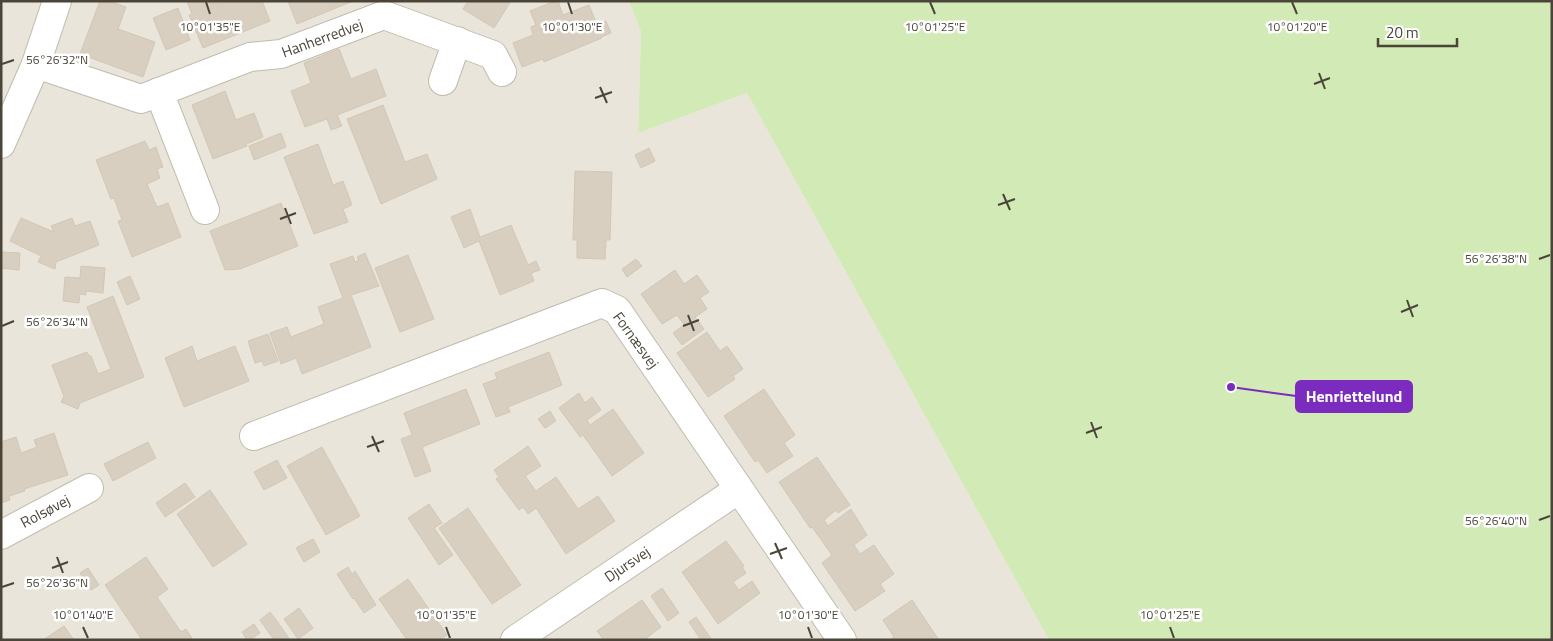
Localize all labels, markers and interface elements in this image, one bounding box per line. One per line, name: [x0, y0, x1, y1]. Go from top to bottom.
street label: Hanherredvej: [278, 13, 366, 63]
scale bar: [1378, 15, 1457, 47]
text: 10°01'35"E: [180, 17, 241, 36]
text: 10°01'30"E: [542, 17, 603, 36]
text: 10°01'25"E: [905, 17, 966, 36]
text: 10°01'20"E: [1267, 17, 1328, 36]
text: 20 m: [1386, 21, 1419, 44]
text: 56°26'32"N: [26, 50, 88, 69]
text: 56°26'38"N: [1465, 249, 1527, 268]
street label: Fornæsvej: [607, 307, 665, 373]
text: 56°26'34"N: [26, 312, 88, 331]
callout: Henriettelund: [1296, 381, 1412, 412]
text: Henriettelund: [1306, 384, 1402, 408]
street label: Rolsøvej: [16, 488, 74, 534]
text: 56°26'40"N: [1465, 511, 1527, 530]
street label: Djursvej: [599, 540, 655, 588]
text: 56°26'36"N: [26, 573, 88, 592]
text: 10°01'40"E: [53, 605, 114, 624]
text: 10°01'35"E: [416, 605, 477, 624]
text: 10°01'30"E: [778, 605, 839, 624]
text: 10°01'25"E: [1140, 605, 1201, 624]

